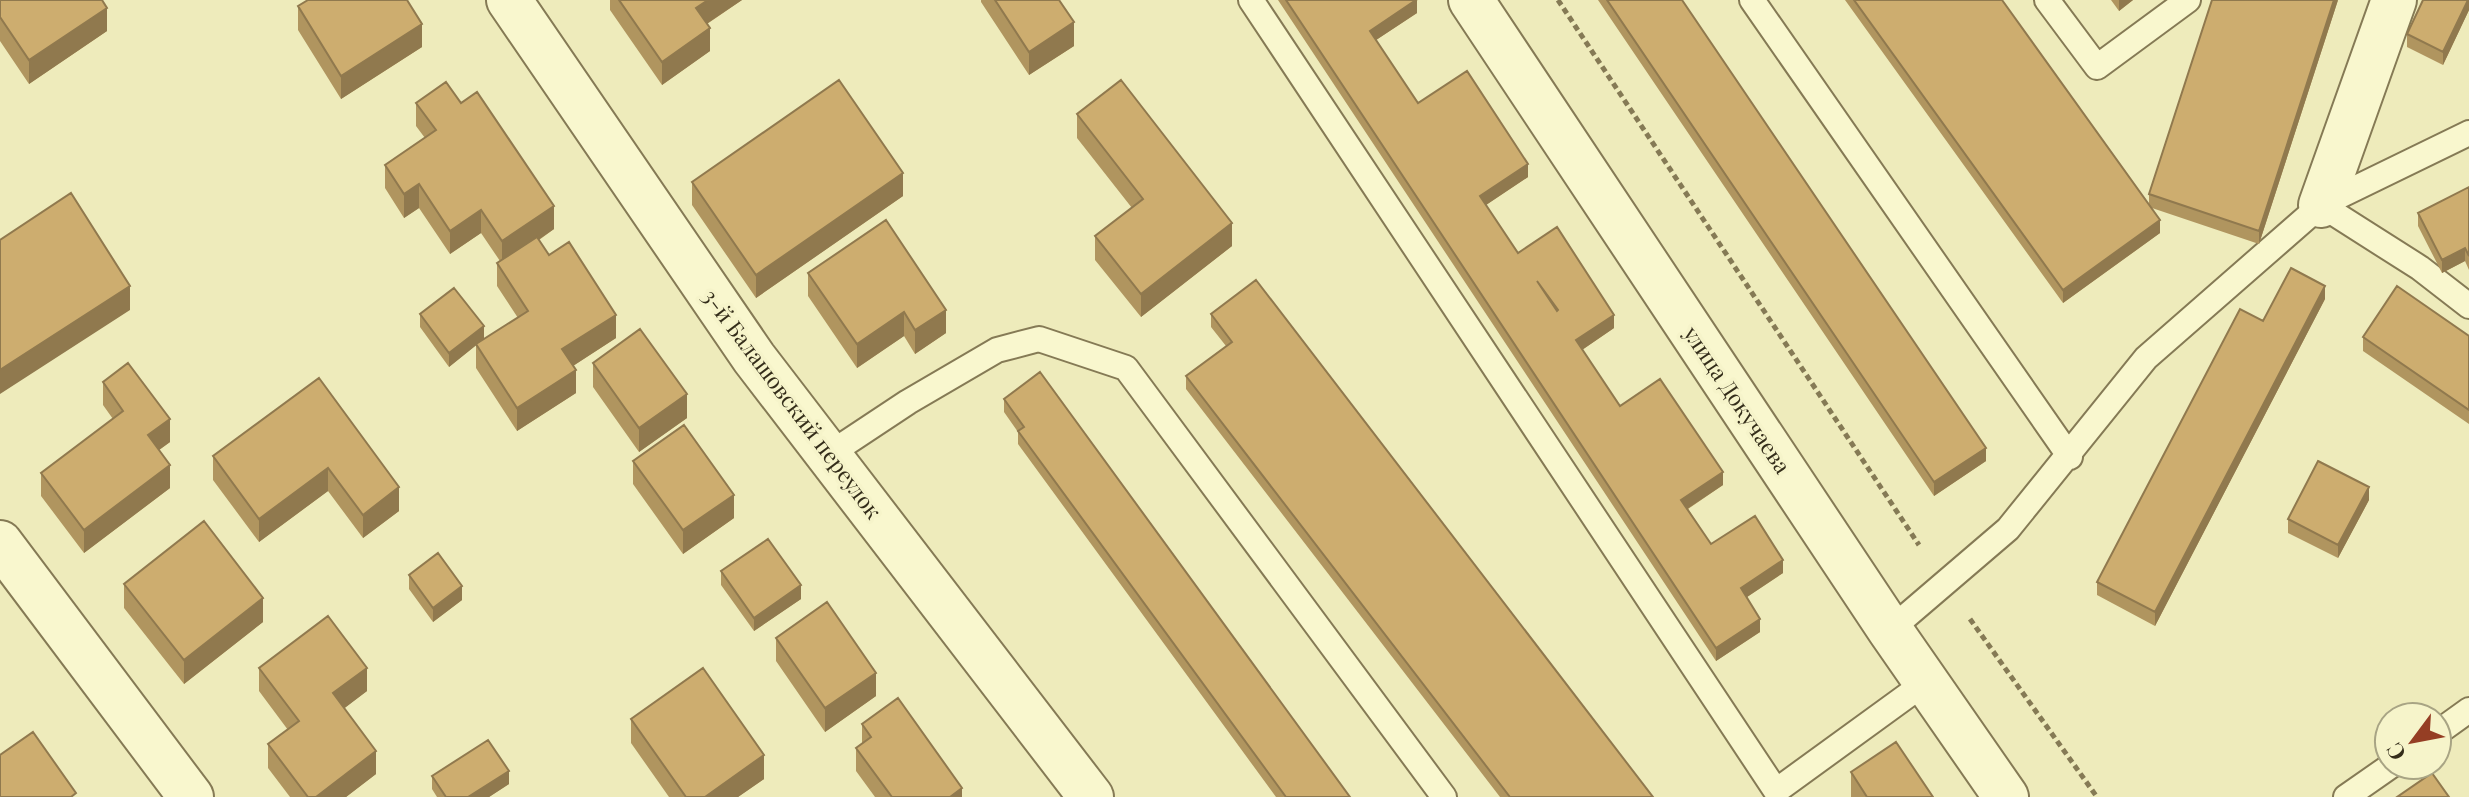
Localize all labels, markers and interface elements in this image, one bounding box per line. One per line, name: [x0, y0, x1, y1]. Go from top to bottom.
street label: 3-й Балашовский переулок: [696, 282, 889, 525]
street label: улица Докучаева: [1677, 319, 1798, 479]
north arrow: [2373, 701, 2453, 781]
text: С: [2378, 738, 2412, 767]

